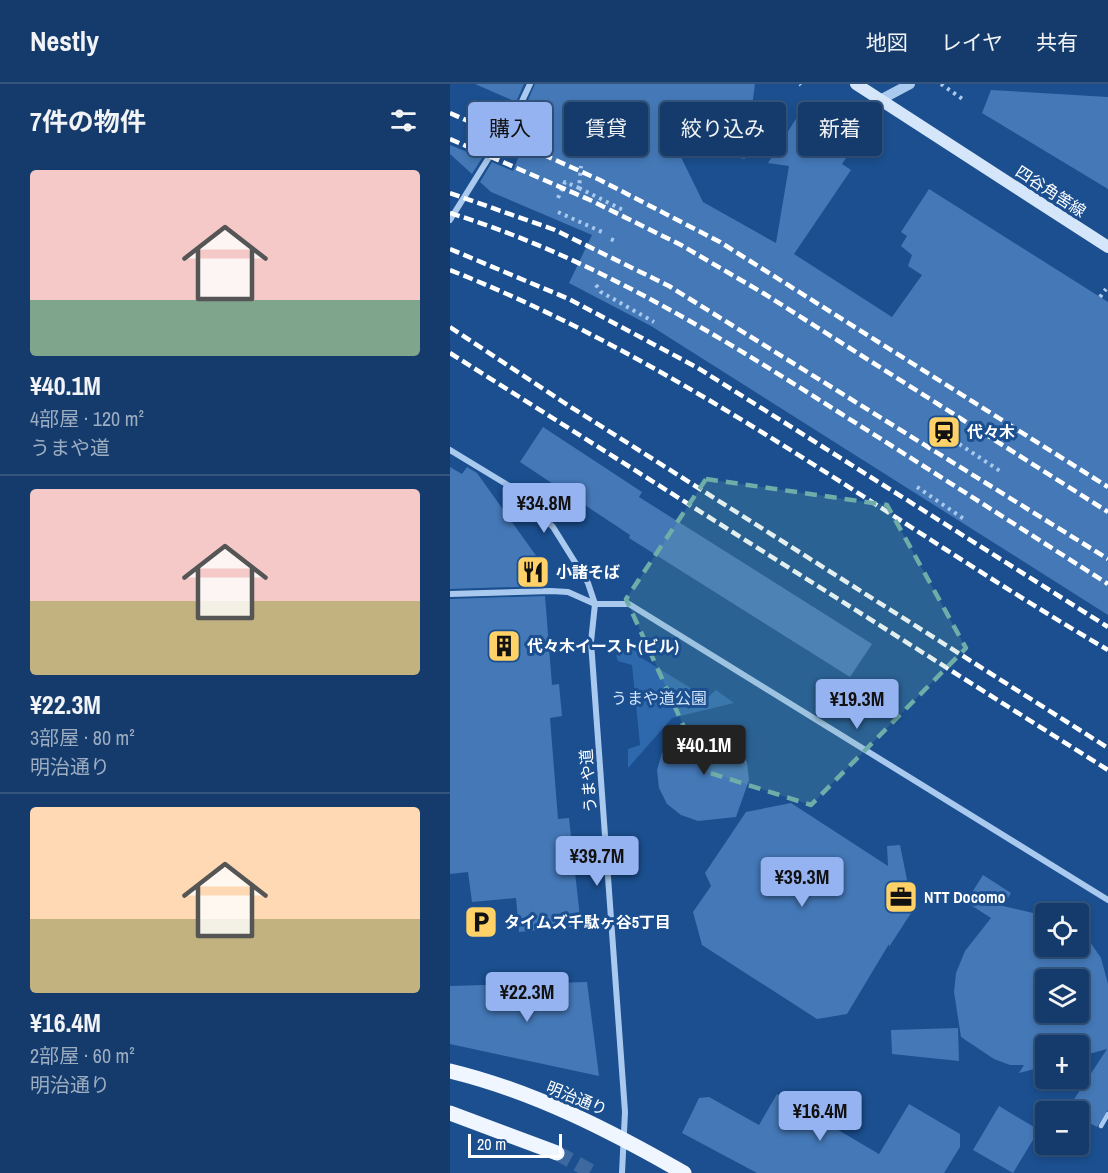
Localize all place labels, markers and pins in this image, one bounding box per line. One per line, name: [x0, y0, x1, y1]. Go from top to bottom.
station icon: 代々木: [926, 414, 962, 450]
place label: 代々木: [967, 421, 1015, 443]
pin: ¥34.8M: [495, 483, 593, 534]
restaurant icon: 小諸そば: [515, 554, 551, 590]
place label: 小諸そば: [556, 561, 620, 583]
building icon: 代々木イースト(ビル): [486, 628, 522, 664]
place label: 代々木イースト(ビル): [527, 635, 679, 657]
pin: ¥19.3M: [808, 679, 906, 730]
pin: ¥40.1M: [655, 725, 753, 776]
pin: ¥39.7M: [548, 836, 646, 887]
pin: ¥39.3M: [753, 857, 851, 908]
office icon: NTT Docomo: [883, 879, 919, 915]
place label: NTT Docomo: [924, 886, 1006, 908]
parking icon: タイムズ千駄ヶ谷5丁目: [463, 904, 499, 940]
place label: タイムズ千駄ヶ谷5丁目: [504, 911, 671, 933]
pin: ¥22.3M: [478, 972, 576, 1023]
pin: ¥16.4M: [771, 1091, 869, 1142]

